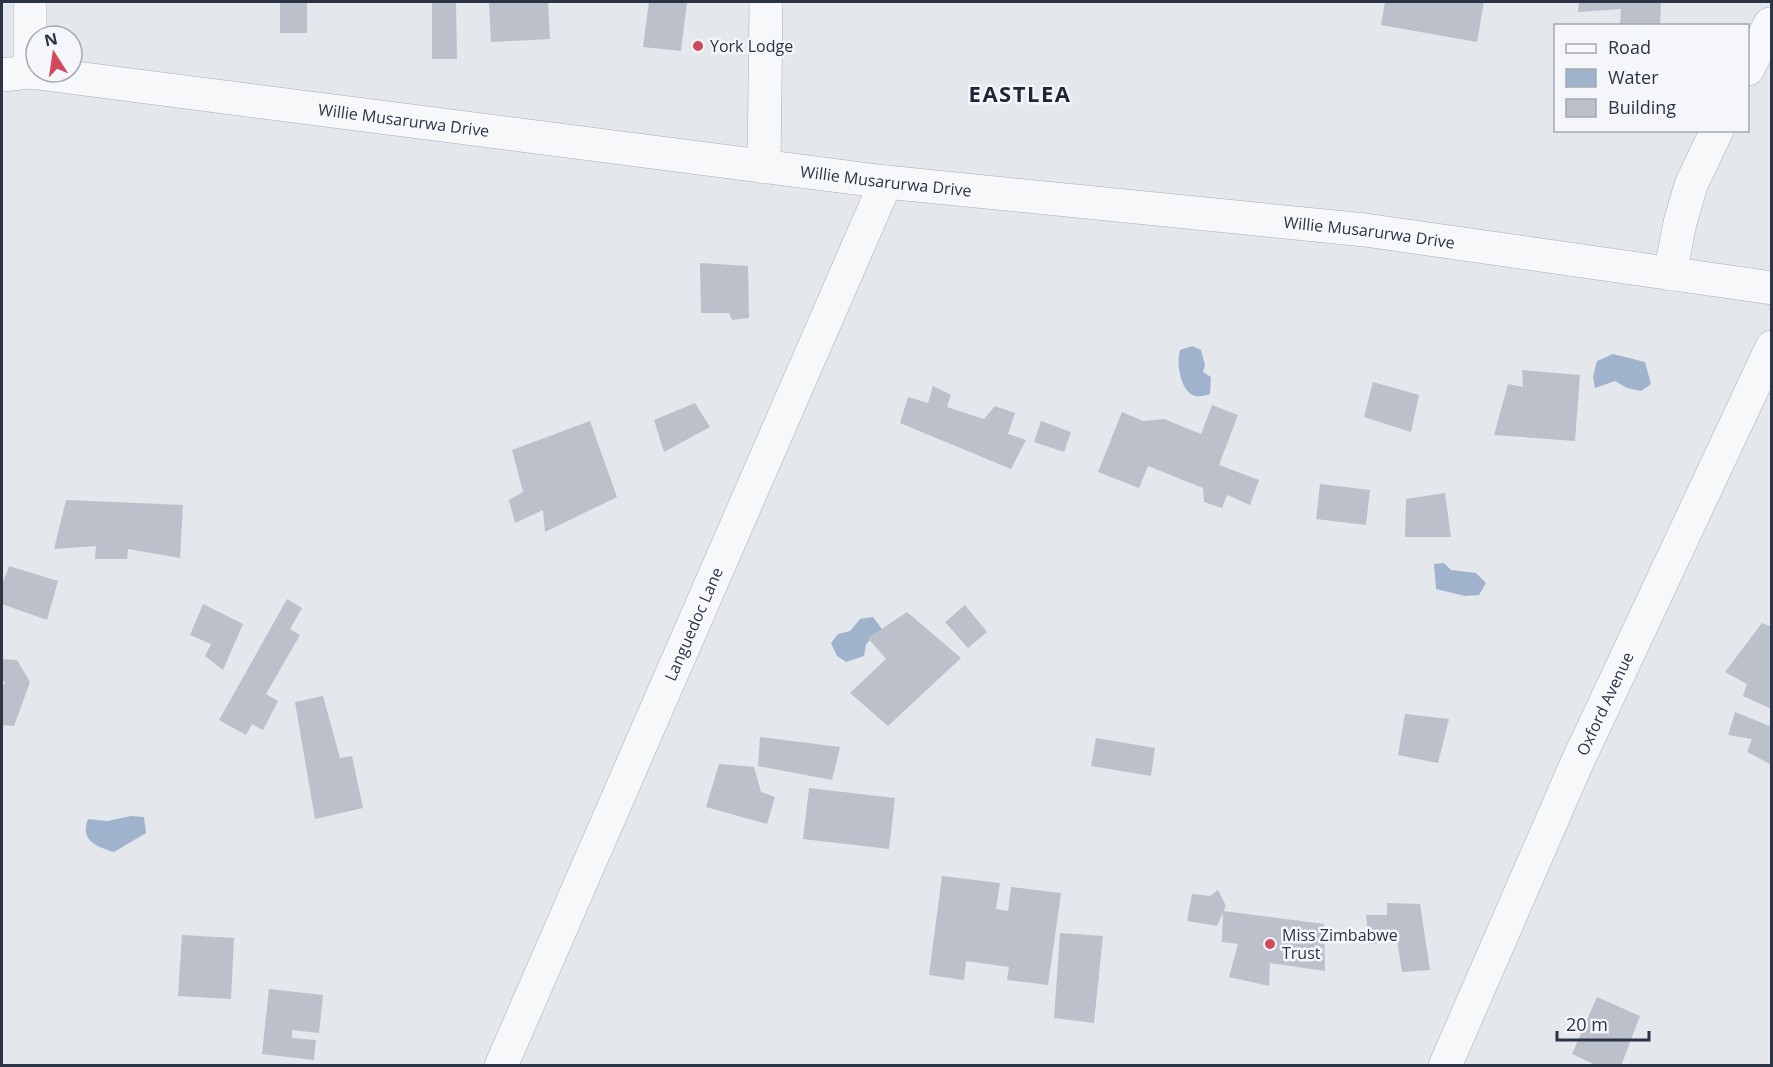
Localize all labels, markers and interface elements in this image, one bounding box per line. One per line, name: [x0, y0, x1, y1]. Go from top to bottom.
north arrow: [24, 24, 84, 84]
legend: [1554, 24, 1749, 132]
text: N: [42, 27, 60, 51]
place label: York Lodge: [710, 35, 793, 57]
text: Road: [1608, 35, 1651, 59]
marker: York Lodge: [691, 39, 705, 53]
text: Water: [1608, 65, 1659, 89]
district label: EASTLEA: [969, 78, 1071, 108]
text: Building: [1608, 95, 1676, 119]
street label: Willie Musarurwa Drive: [317, 98, 491, 142]
street label: Willie Musarurwa Drive: [799, 160, 973, 202]
street label: Willie Musarurwa Drive: [1283, 211, 1456, 254]
street label: Languedoc Lane: [659, 564, 728, 684]
street label: Oxford Avenue: [1571, 648, 1639, 759]
place label: Miss Zimbabwe Trust: [1282, 924, 1398, 964]
marker: Miss Zimbabwe Trust: [1263, 937, 1277, 951]
scale bar: [1557, 1004, 1648, 1042]
text: 20 m: [1566, 1012, 1608, 1036]

